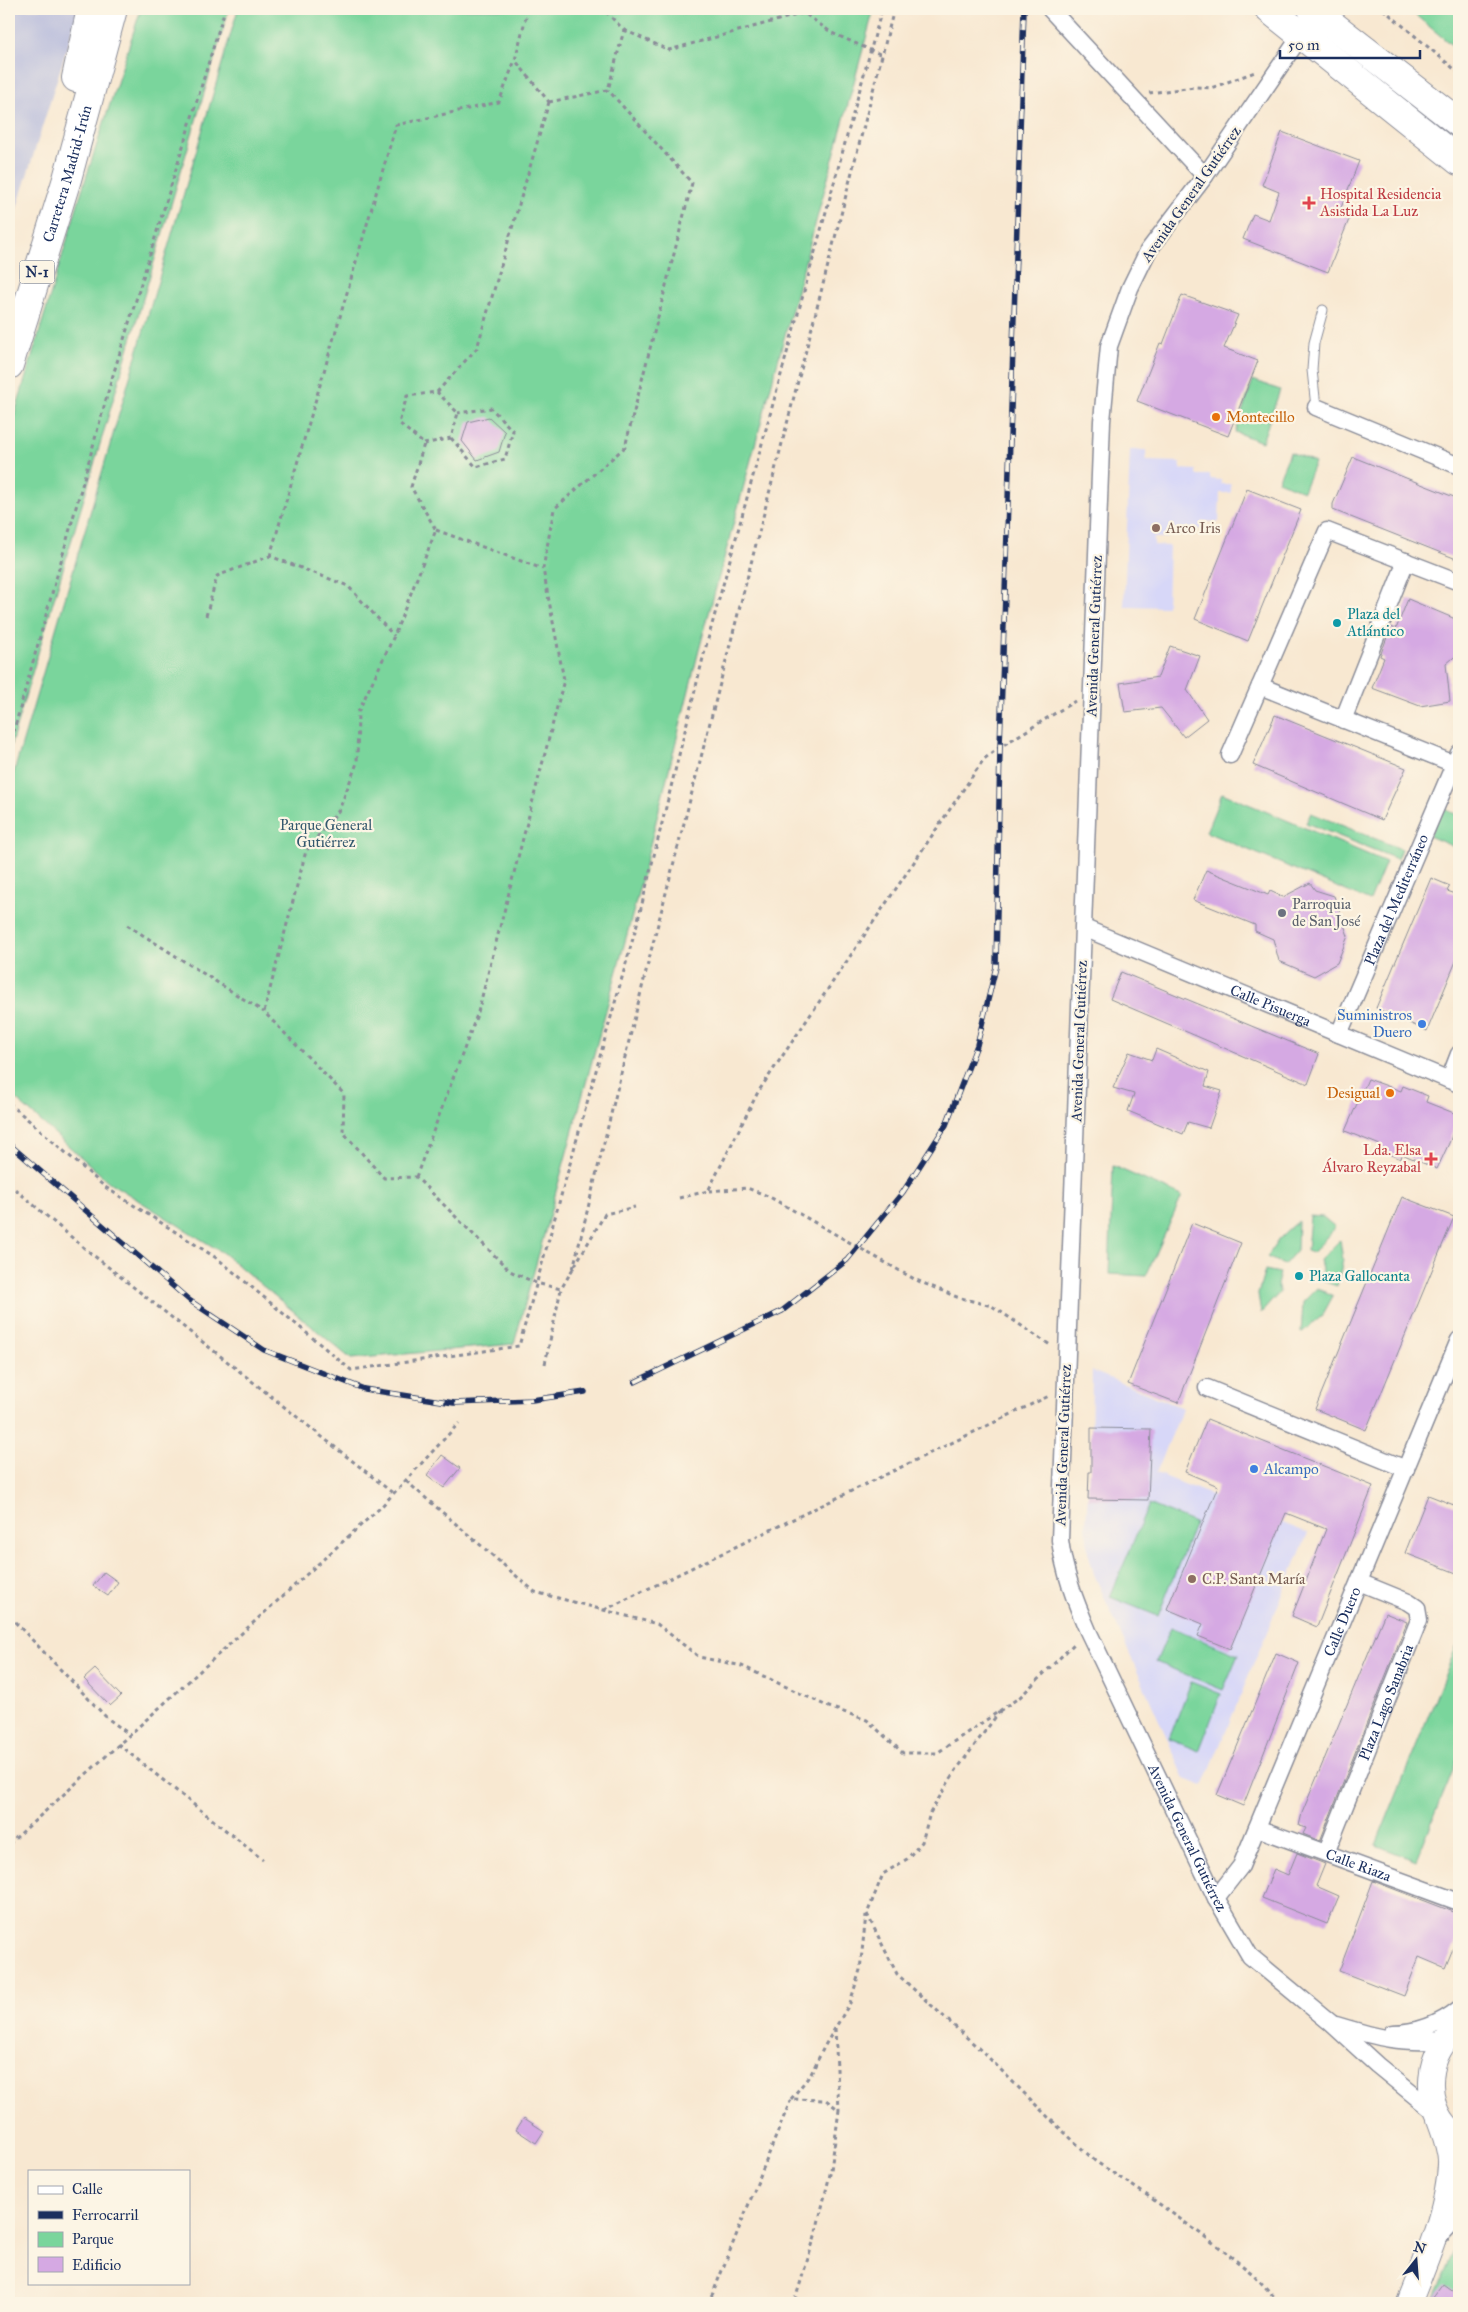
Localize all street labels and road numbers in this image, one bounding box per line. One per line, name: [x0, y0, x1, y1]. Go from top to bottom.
street label: Carretera Madrid-Irún: [39, 103, 96, 244]
street label: Avenida General Gutiérrez: [1137, 123, 1245, 266]
road number: N-1: [20, 260, 54, 284]
street label: Avenida General Gutiérrez: [1082, 555, 1106, 718]
street label: Plaza del Mediterráneo: [1360, 831, 1432, 968]
street label: Avenida General Gutiérrez: [1067, 960, 1091, 1123]
street label: Calle Pisuerga: [1228, 981, 1314, 1031]
street label: Avenida General Gutiérrez: [1051, 1364, 1075, 1527]
street label: Calle Duero: [1320, 1584, 1365, 1659]
street label: Plaza Lago Sanabria: [1355, 1641, 1418, 1763]
street label: Avenida General Gutiérrez: [1144, 1760, 1231, 1915]
street label: Calle Riaza: [1323, 1845, 1394, 1886]

